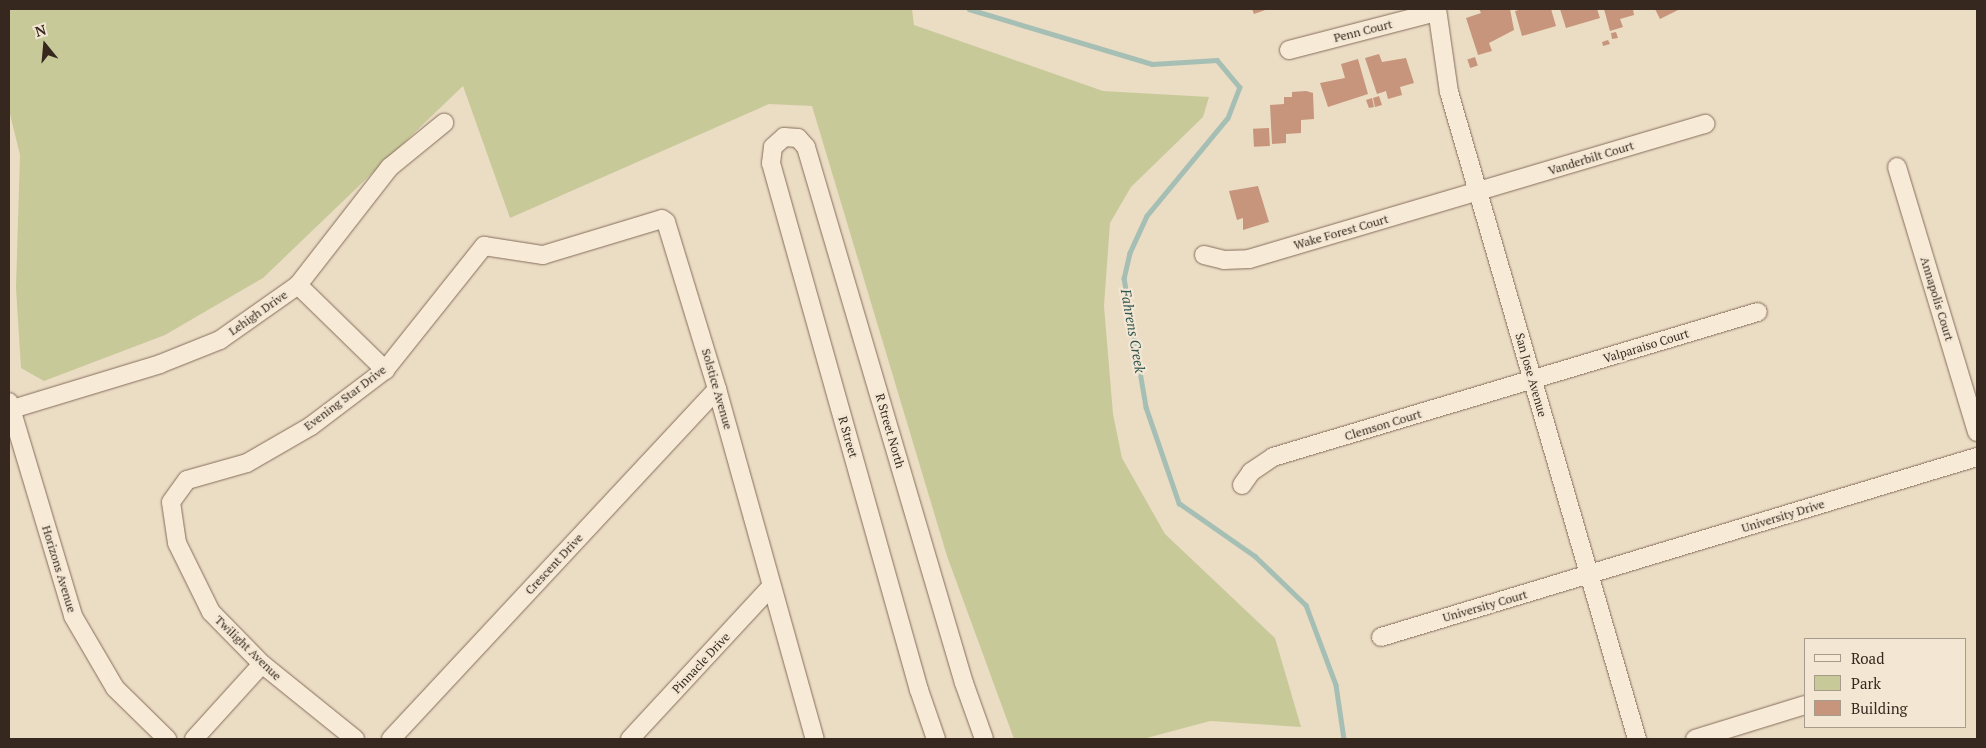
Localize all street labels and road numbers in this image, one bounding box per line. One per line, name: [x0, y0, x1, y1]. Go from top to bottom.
street label: Penn Court: [1332, 17, 1394, 45]
street label: Vanderbilt Court: [1546, 138, 1636, 178]
street label: Wake Forest Court: [1292, 212, 1390, 252]
street label: Annapolis Court: [1917, 255, 1957, 343]
street label: Lehigh Drive: [226, 288, 290, 338]
street label: Valparaiso Court: [1601, 326, 1691, 366]
street label: San Jose Avenue: [1512, 331, 1550, 419]
street label: Solstice Avenue: [699, 347, 735, 431]
street label: Evening Star Drive: [301, 362, 389, 434]
street label: R Street North: [872, 392, 908, 470]
street label: Clemson Court: [1343, 406, 1423, 444]
street label: R Street: [835, 415, 861, 459]
street label: University Drive: [1740, 497, 1826, 535]
street label: Horizons Avenue: [39, 524, 79, 614]
street label: Crescent Drive: [522, 531, 586, 597]
street label: University Court: [1441, 587, 1529, 625]
street label: Twilight Avenue: [212, 613, 284, 683]
street label: Pinnacle Drive: [669, 630, 733, 696]

